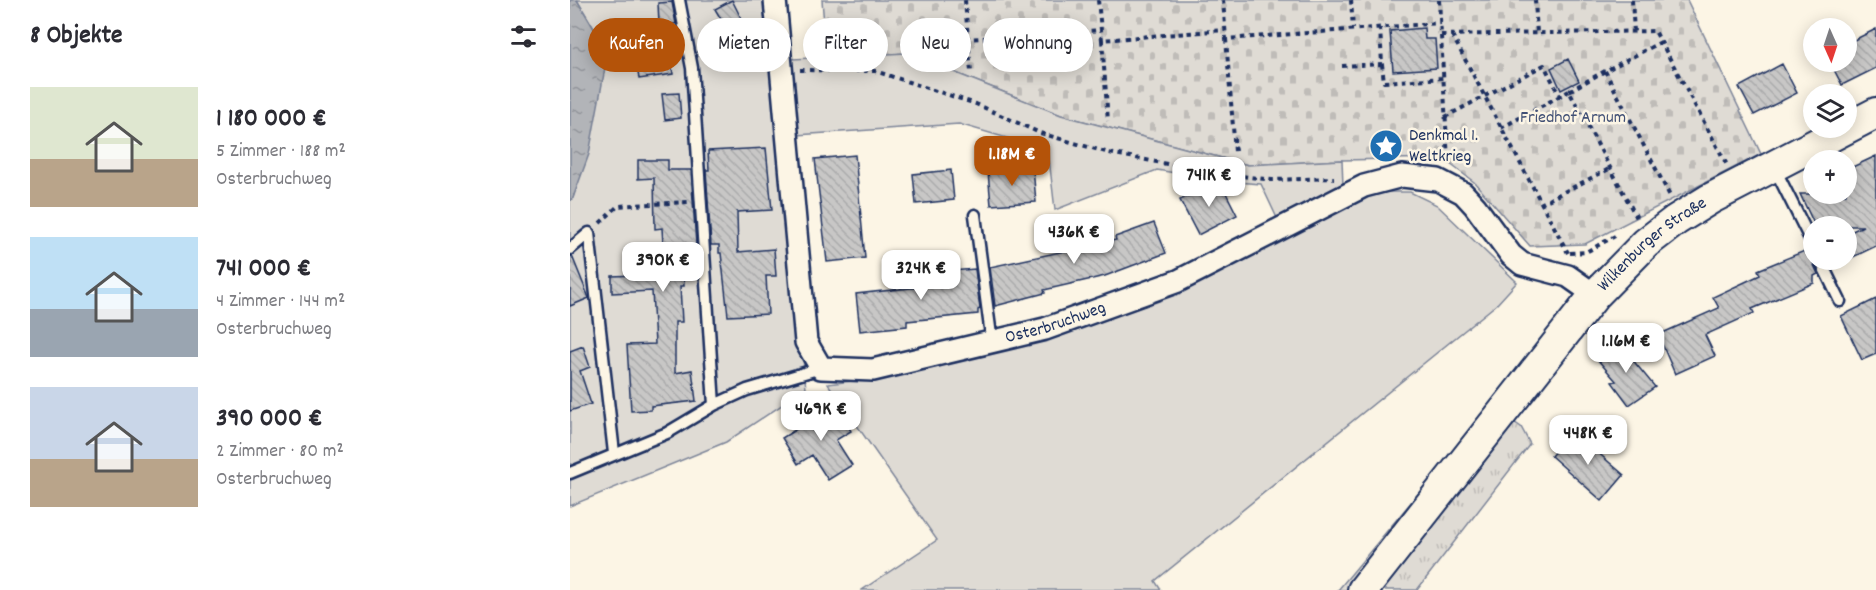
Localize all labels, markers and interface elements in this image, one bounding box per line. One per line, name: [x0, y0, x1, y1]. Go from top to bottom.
text: 8 Objekte: [30, 18, 123, 55]
chip: Kaufen: [588, 18, 685, 72]
chip: Mieten: [697, 18, 791, 72]
chip: Filter: [803, 18, 888, 72]
chip: Neu: [900, 18, 971, 72]
chip: Wohnung: [983, 18, 1093, 72]
north arrow: [1803, 18, 1857, 72]
map controls: [1803, 18, 1857, 270]
icon: filters: [507, 20, 540, 53]
button: layers: [1803, 84, 1857, 138]
text: 1 180 000 €: [216, 101, 327, 138]
park label: Friedhof Arnum: [1520, 106, 1626, 131]
icon: home: [78, 111, 150, 183]
place label: Denkmal 1. Weltkrieg: [1409, 124, 1478, 170]
place icon: Denkmal 1. Weltkrieg: [1368, 128, 1404, 164]
pin: 1.18M €: [957, 136, 1067, 187]
text: 5 Zimmer · 188 m²: [216, 138, 346, 166]
text: 1.18M €: [988, 141, 1036, 169]
button: +: [1803, 150, 1857, 204]
pin: 741K €: [1160, 157, 1258, 208]
text: 741K €: [1186, 162, 1232, 190]
text: Osterbruchweg: [216, 166, 332, 194]
street label: Wilkenburger Straße: [1592, 191, 1712, 298]
pin: 436K €: [1025, 214, 1123, 265]
button: −: [1803, 216, 1857, 270]
text: 436K €: [1048, 219, 1100, 247]
pin: 390K €: [614, 242, 712, 293]
text: 390K €: [636, 247, 690, 275]
pin: 324K €: [872, 250, 970, 301]
text: 741 000 €: [216, 251, 311, 288]
text: 324K €: [896, 255, 946, 283]
icon: home: [78, 261, 150, 333]
text: 4 Zimmer · 144 m²: [216, 288, 345, 316]
street label: Osterbruchweg: [1003, 296, 1109, 351]
text: Osterbruchweg: [216, 316, 332, 344]
pin: 1.16M €: [1571, 323, 1681, 374]
text: 1.16M €: [1601, 328, 1651, 356]
pin: 469K €: [772, 391, 870, 442]
text: 469K €: [795, 396, 847, 424]
text: 390 000 €: [216, 401, 323, 438]
icon: home: [78, 411, 150, 483]
pin: 448K €: [1539, 415, 1637, 466]
text: 448K €: [1563, 420, 1613, 448]
text: 2 Zimmer · 80 m²: [216, 438, 344, 466]
text: Osterbruchweg: [216, 466, 332, 494]

